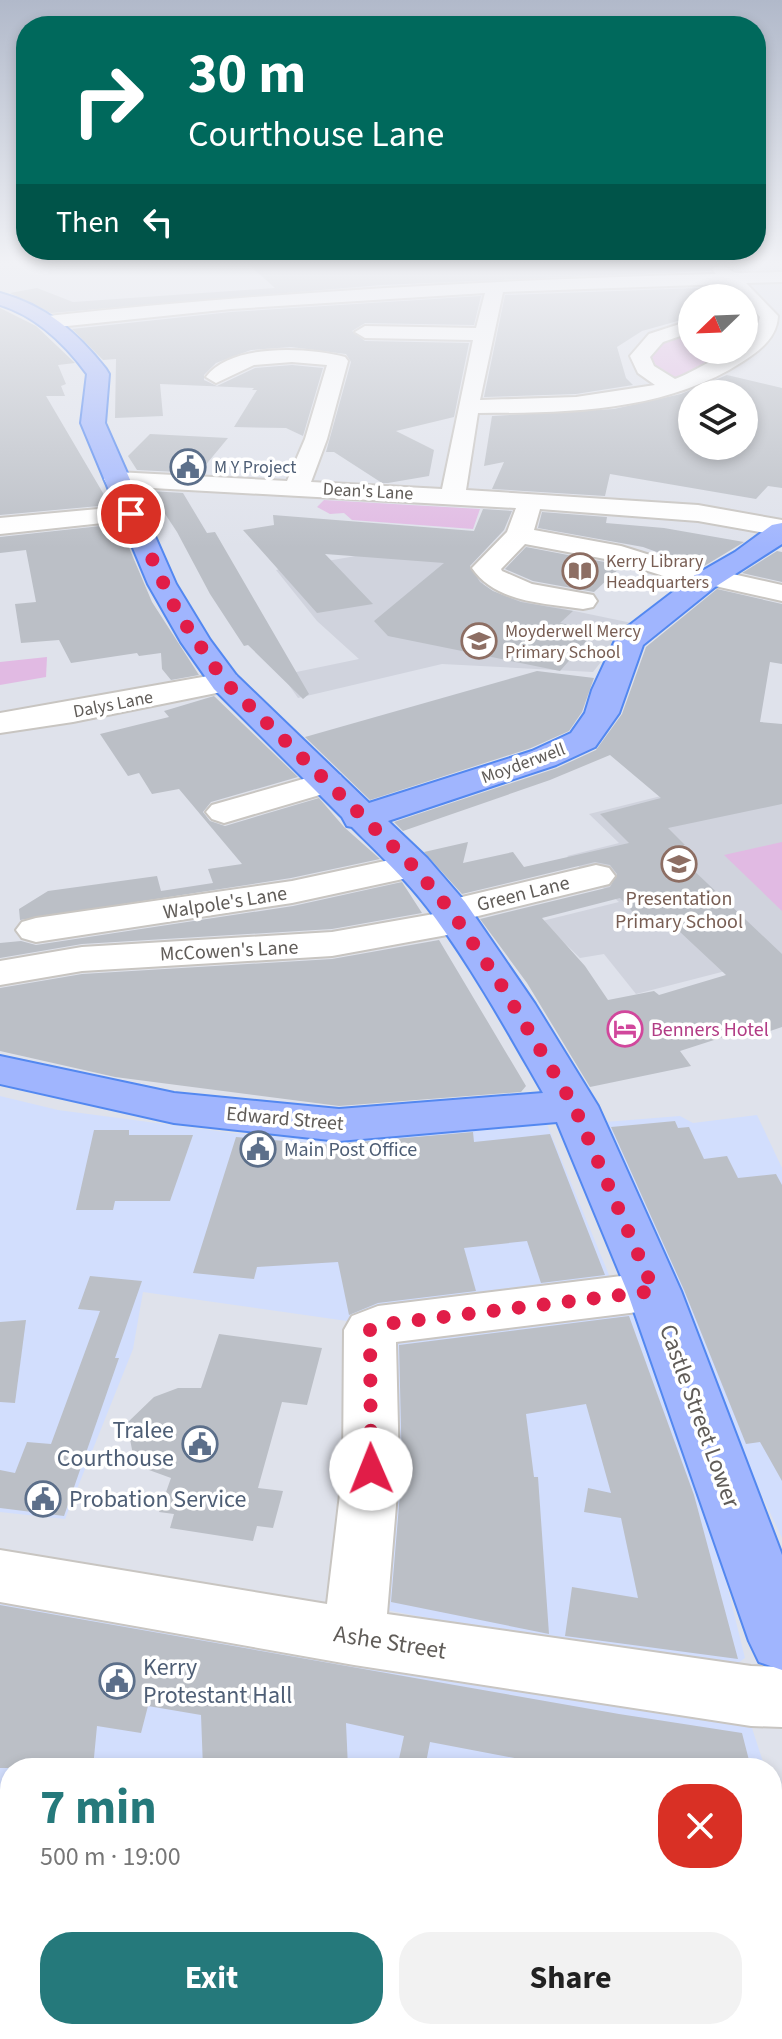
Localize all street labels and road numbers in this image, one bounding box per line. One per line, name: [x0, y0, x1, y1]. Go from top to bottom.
street label: Dean's Lane: [322, 477, 414, 506]
street label: Dalys Lane: [71, 684, 155, 724]
street label: Moyderwell: [478, 737, 569, 790]
street label: Green Lane: [474, 869, 573, 919]
street label: Walpole's Lane: [161, 879, 289, 927]
street label: McCowen's Lane: [159, 933, 299, 969]
street label: Edward Street: [225, 1100, 345, 1138]
street label: Castle Street Lower: [650, 1320, 749, 1513]
street label: Ashe Street: [331, 1616, 449, 1669]

